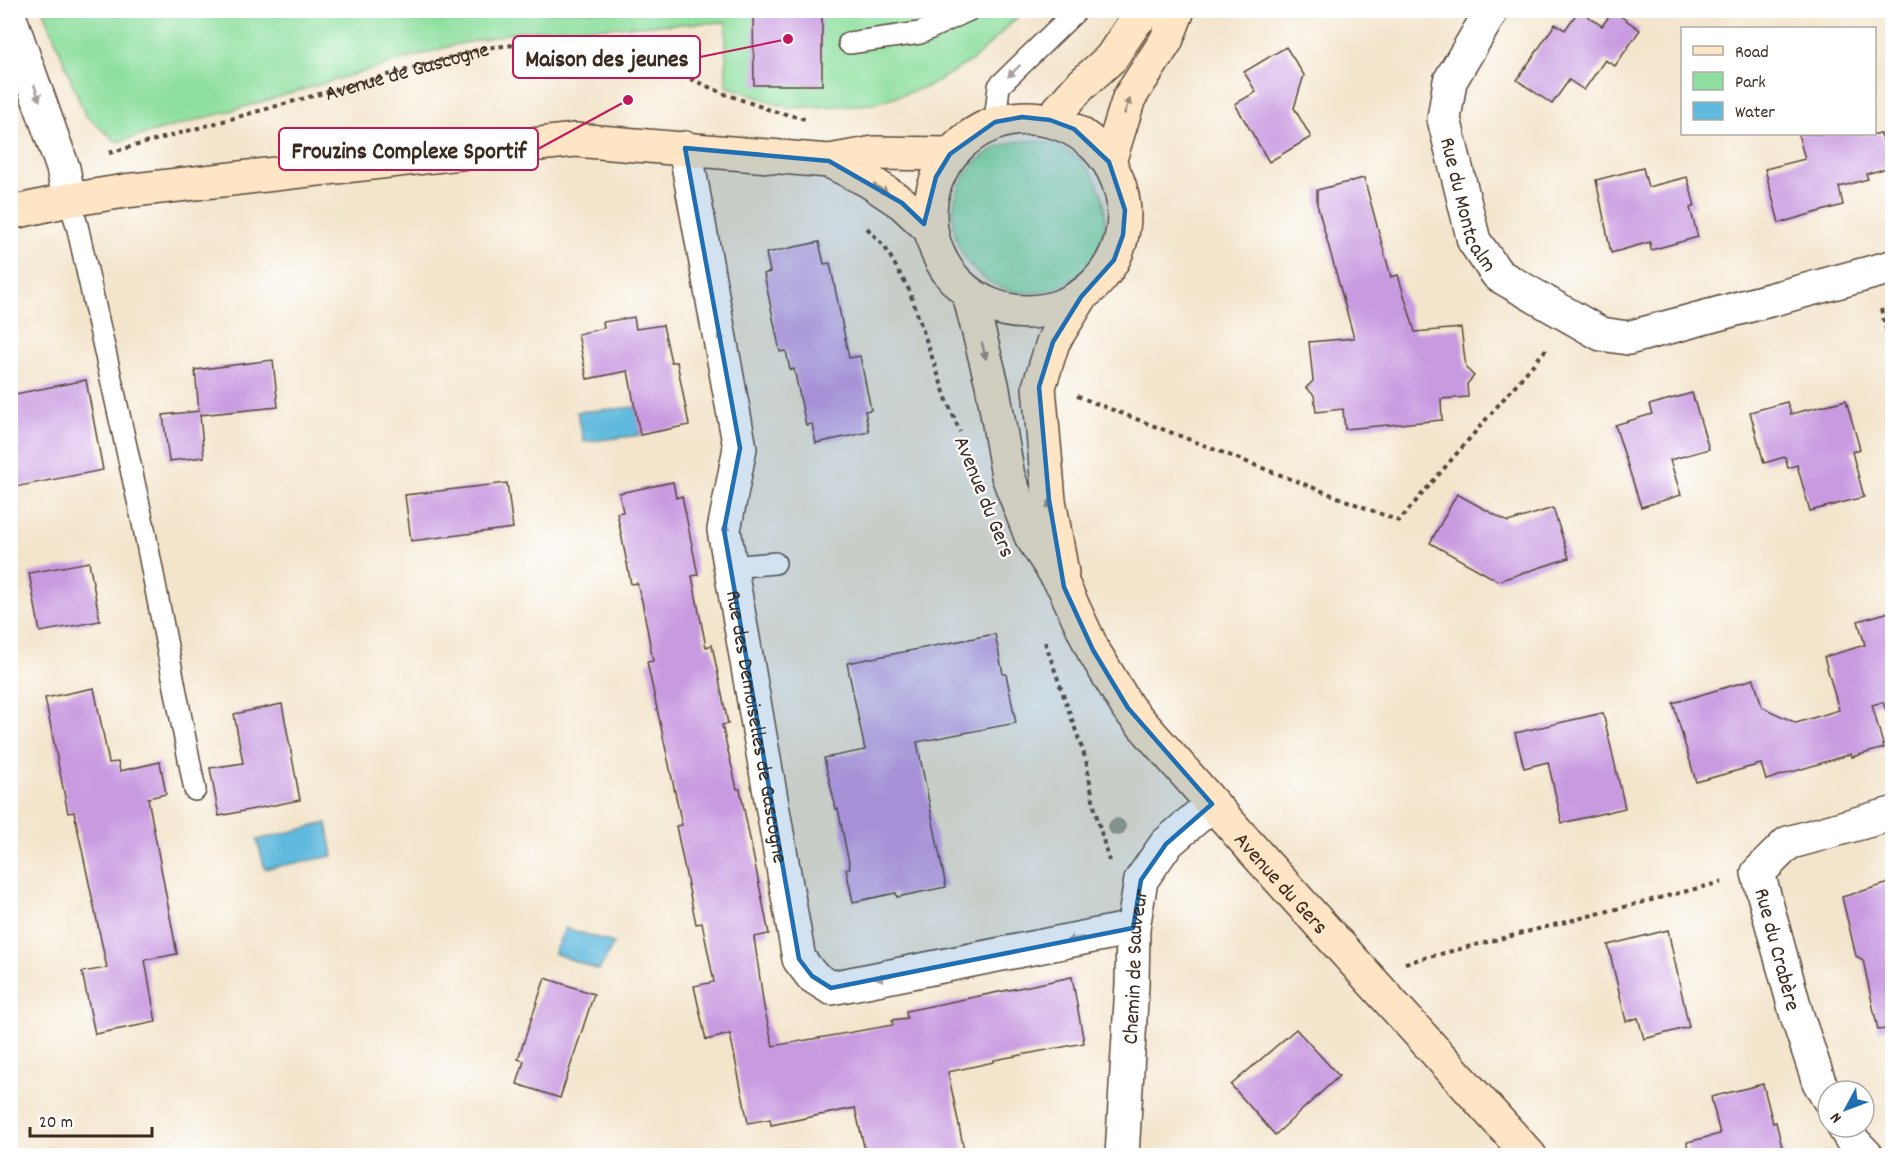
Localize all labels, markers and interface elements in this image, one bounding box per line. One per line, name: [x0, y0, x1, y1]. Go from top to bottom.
legend: [1681, 27, 1876, 135]
street label: Avenue de Gascogne: [322, 35, 493, 111]
callout: Maison des jeunes: [513, 36, 700, 78]
text: Road: [1735, 41, 1769, 66]
text: Maison des jeunes: [525, 44, 689, 78]
one-way arrow: [1008, 63, 1022, 77]
text: Park: [1735, 71, 1766, 96]
one-way arrow: [32, 84, 42, 102]
one-way arrow: [1123, 97, 1132, 115]
text: Water: [1735, 101, 1775, 126]
callout: Frouzins Complexe Sportif: [279, 128, 538, 170]
street label: Rue du Montcalm: [1430, 134, 1503, 279]
text: Frouzins Complexe Sportif: [291, 136, 528, 170]
one-way arrow: [873, 183, 889, 194]
one-way arrow: [716, 331, 725, 350]
one-way arrow: [979, 342, 989, 360]
street label: Avenue du Gers: [944, 432, 1021, 563]
one-way arrow: [1046, 499, 1055, 518]
one-way arrow: [722, 523, 731, 542]
street label: Rue des Demoiselles de Gascogne: [716, 588, 794, 866]
street label: Avenue du Gers: [1225, 826, 1334, 943]
street label: Rue du Crabère: [1744, 885, 1807, 1015]
street label: Chemin de Sauveur: [1117, 886, 1158, 1045]
one-way arrow: [1065, 935, 1084, 944]
one-way arrow: [874, 973, 893, 982]
north arrow: [1816, 1079, 1876, 1139]
scale bar: [30, 1100, 152, 1138]
text: N: [1825, 1107, 1848, 1128]
text: 20 m: [39, 1111, 73, 1136]

